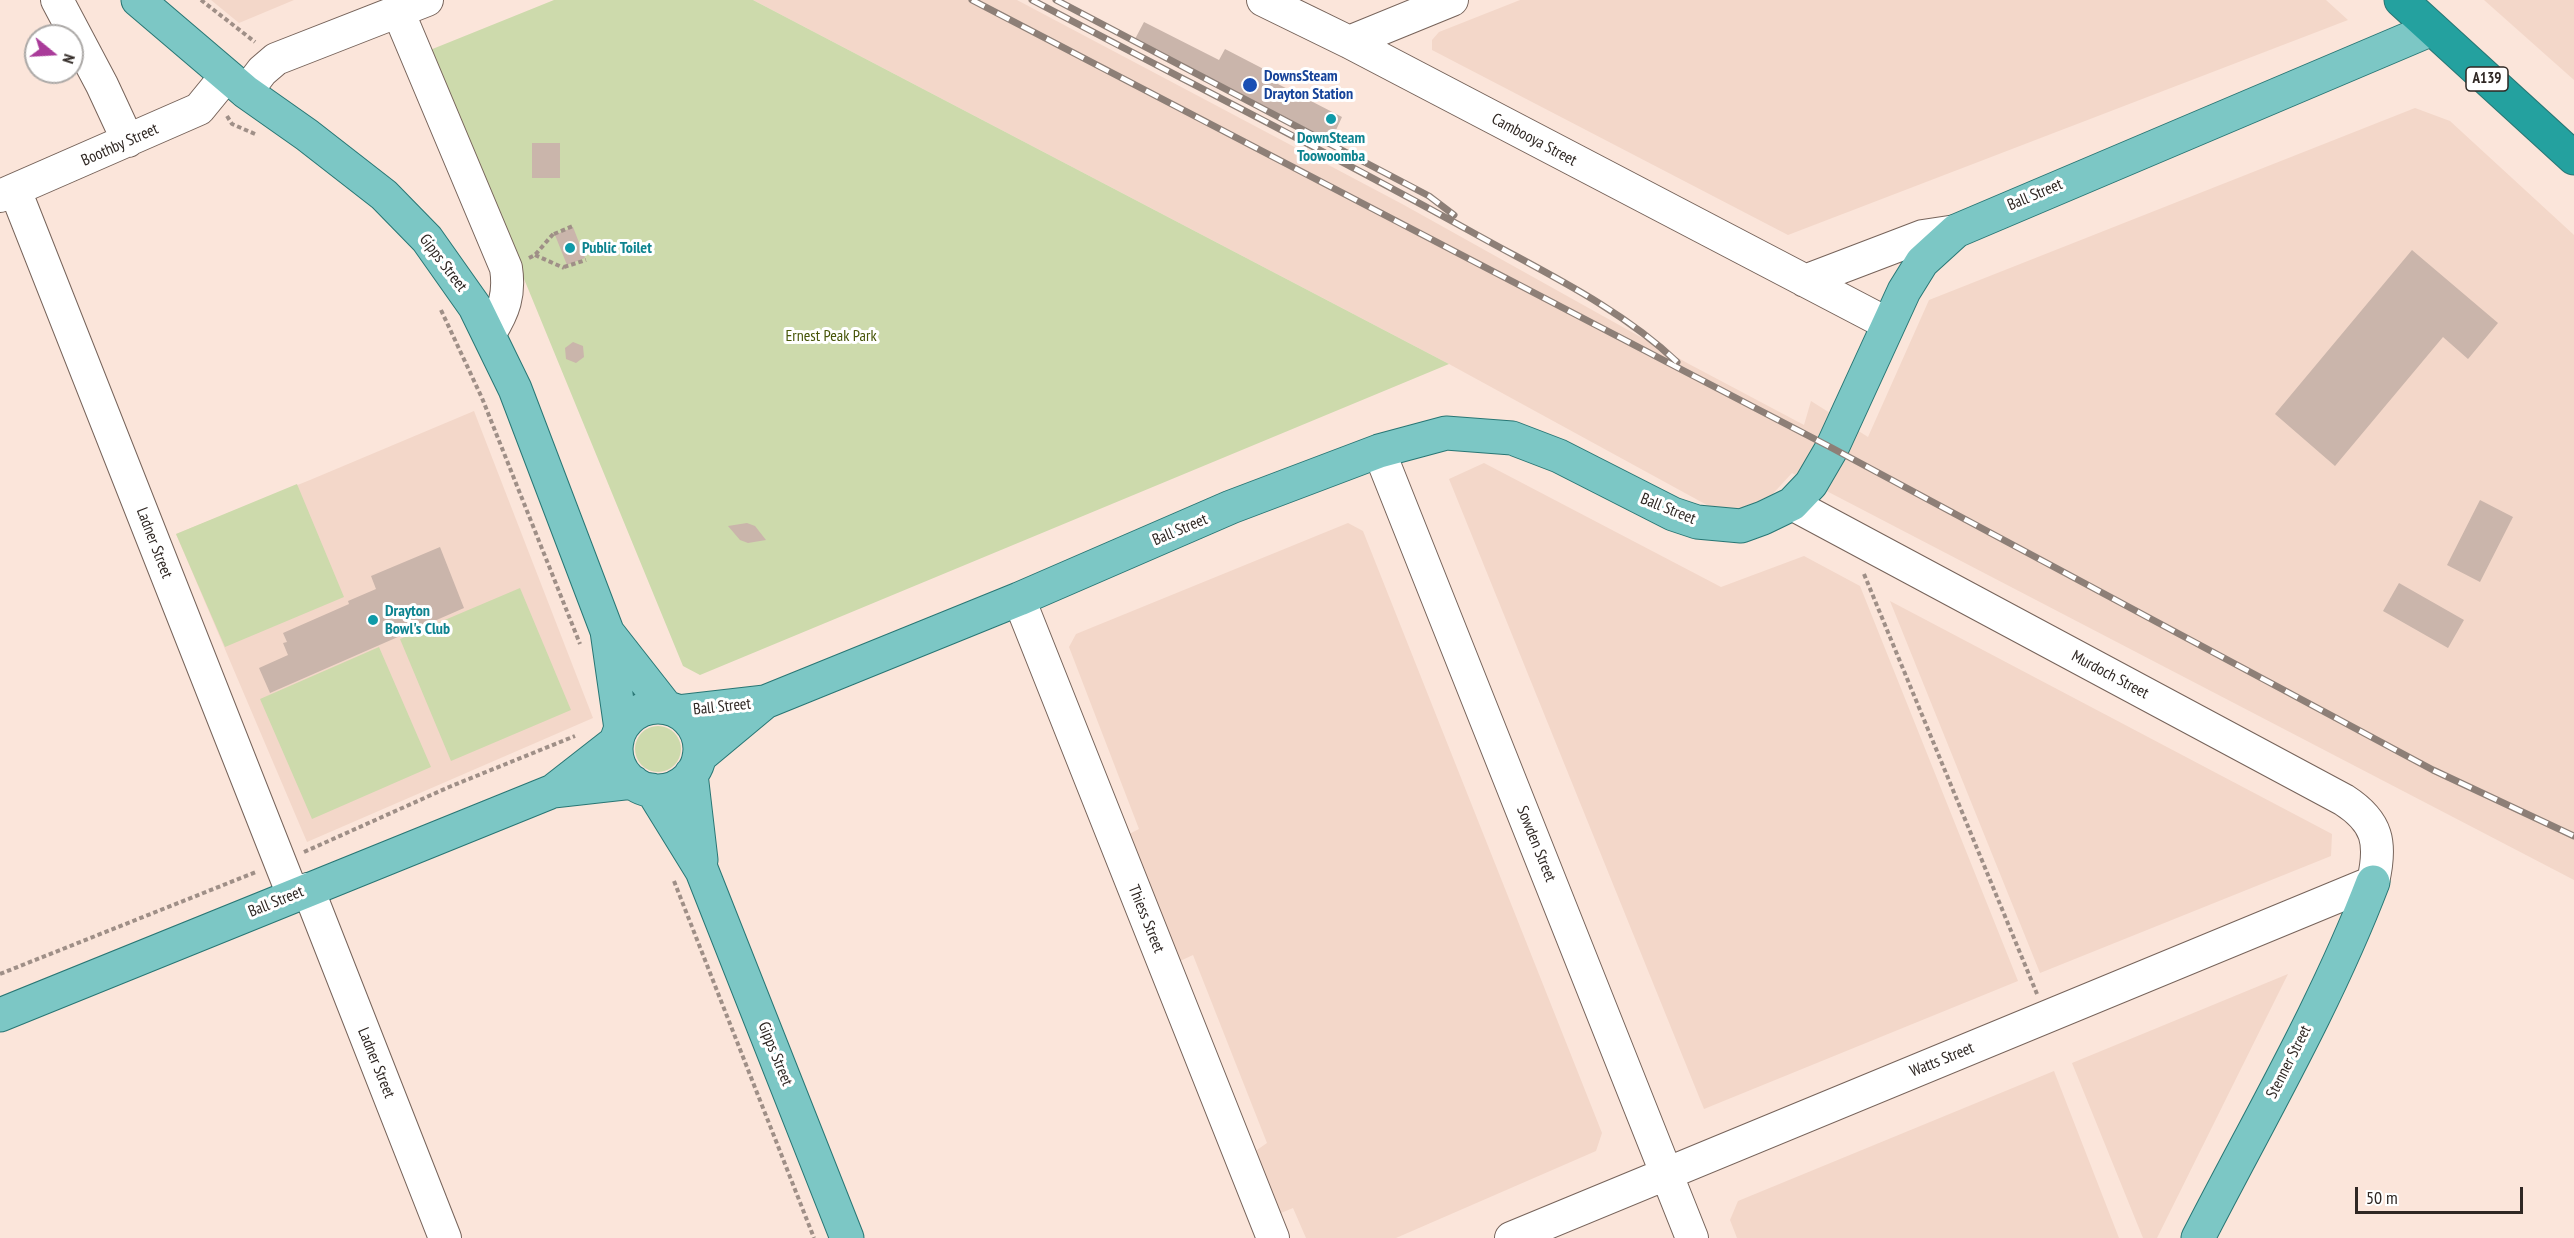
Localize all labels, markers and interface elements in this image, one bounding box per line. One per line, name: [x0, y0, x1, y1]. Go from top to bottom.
north arrow: [24, 24, 84, 84]
text: N: [58, 52, 80, 66]
place label: DownsSteam Drayton Station: [1264, 66, 1353, 104]
road number: A139: [2466, 67, 2508, 91]
marker: DownsSteam Drayton Station: [1241, 76, 1259, 94]
street label: Cambooya Street: [1488, 110, 1580, 170]
marker: DownSteam Toowoomba: [1324, 112, 1338, 126]
street label: Boothby Street: [79, 120, 161, 170]
place label: DownSteam Toowoomba: [1297, 128, 1365, 166]
street label: Ball Street: [2005, 175, 2065, 215]
street label: Gipps Street: [415, 230, 471, 296]
place label: Public Toilet: [582, 238, 652, 258]
marker: Public Toilet: [563, 241, 577, 255]
park label: Ernest Peak Park: [785, 326, 877, 346]
street label: Ball Street: [1638, 489, 1698, 529]
street label: Ladner Street: [132, 505, 176, 581]
street label: Ball Street: [1150, 510, 1210, 550]
place label: Drayton Bowl's Club: [385, 601, 450, 639]
marker: Drayton Bowl's Club: [366, 613, 380, 627]
street label: Murdoch Street: [2068, 647, 2152, 703]
street label: Ball Street: [692, 694, 752, 720]
street label: Sowden Street: [1512, 803, 1560, 885]
street label: Ball Street: [246, 882, 306, 922]
street label: Thiess Street: [1124, 882, 1168, 956]
street label: Gipps Street: [754, 1019, 796, 1089]
street label: Stenner Street: [2262, 1022, 2316, 1102]
street label: Ladner Street: [353, 1025, 399, 1101]
street label: Watts Street: [1907, 1038, 1977, 1082]
scale bar: [2358, 1175, 2526, 1213]
text: 50 m: [2366, 1186, 2398, 1209]

